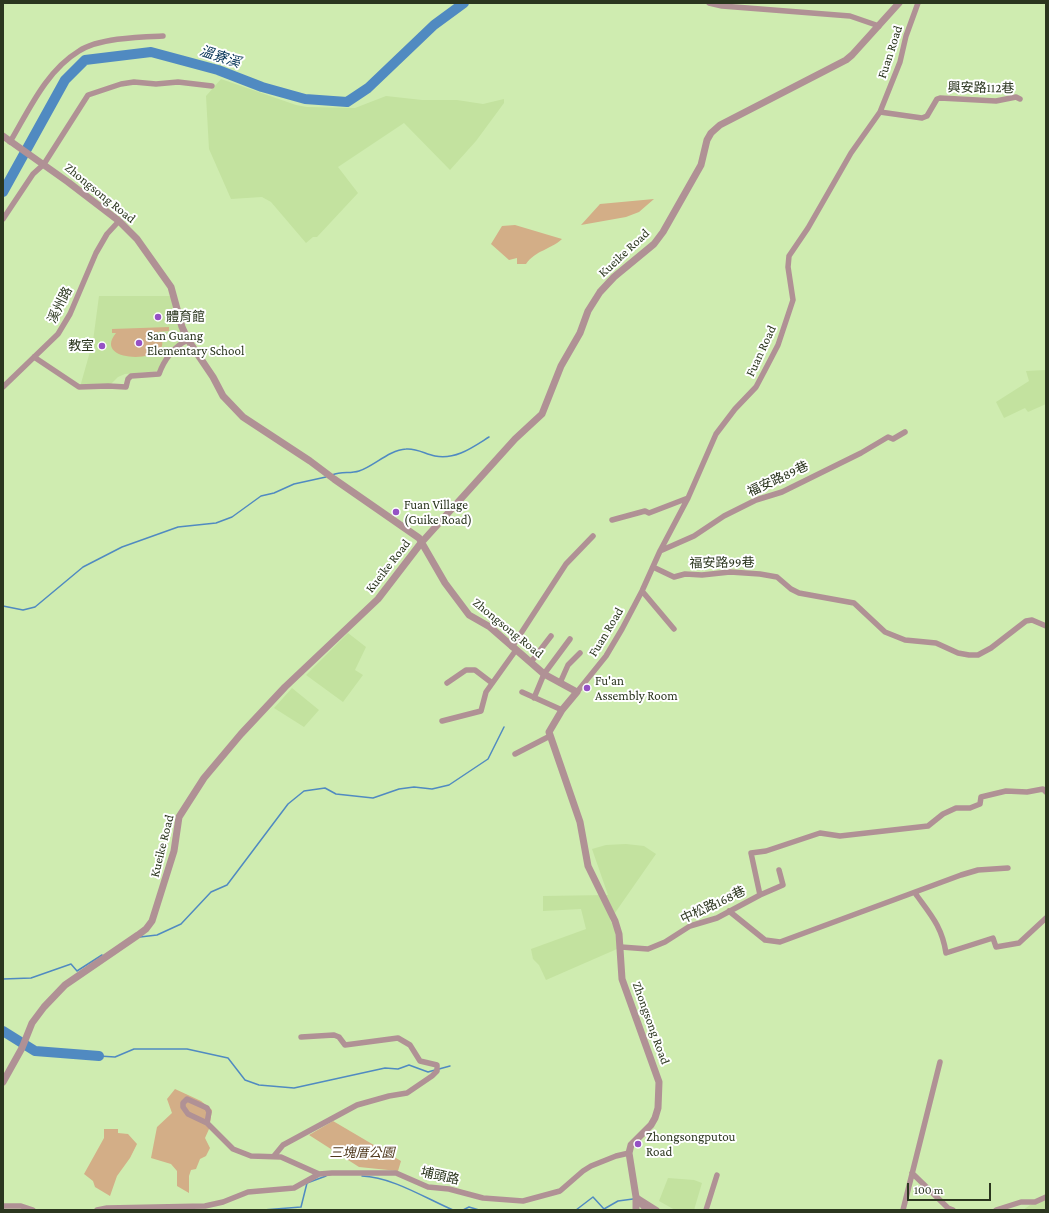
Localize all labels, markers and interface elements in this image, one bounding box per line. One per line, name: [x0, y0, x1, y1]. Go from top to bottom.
street label: Fuan Road: [874, 23, 906, 81]
water label: 溫寮溪: [197, 43, 243, 71]
street label: 興安路112巷: [947, 80, 1015, 96]
street label: Zhongsong Road: [61, 160, 139, 226]
street label: Kueike Road: [595, 226, 653, 280]
street label: 溪州路: [44, 284, 76, 326]
place label: 體育館: [166, 309, 205, 325]
marker: 體育館: [153, 312, 163, 322]
street label: Fuan Road: [742, 323, 780, 379]
place label: San Guang Elementary School: [147, 328, 244, 359]
place label: 教室: [68, 338, 94, 354]
marker: San Guang Elementary School: [134, 338, 144, 348]
marker: 教室: [97, 341, 107, 351]
street label: 福安路89巷: [745, 458, 811, 500]
place label: Fuan Village (Guike Road): [404, 497, 472, 528]
marker: Fuan Village (Guike Road): [391, 507, 401, 517]
street label: Kueike Road: [362, 536, 414, 596]
street label: 福安路99巷: [689, 555, 755, 571]
street label: Zhongsong Road: [469, 595, 547, 661]
street label: Fuan Road: [585, 604, 627, 660]
place label: Fu'an Assembly Room: [595, 673, 678, 704]
marker: Fu'an Assembly Room: [582, 683, 592, 693]
street label: Kueike Road: [147, 813, 177, 879]
street label: 中松路168巷: [678, 883, 748, 927]
street label: Zhongsong Road: [629, 979, 673, 1067]
place label: Zhongsongputou Road: [646, 1129, 735, 1160]
marker: Zhongsongputou Road: [633, 1139, 643, 1149]
park label: 三塊厝公園: [330, 1145, 394, 1161]
street label: 埔頭路: [419, 1164, 461, 1188]
scale bar: [909, 1175, 993, 1201]
text: 100 m: [914, 1183, 943, 1197]

